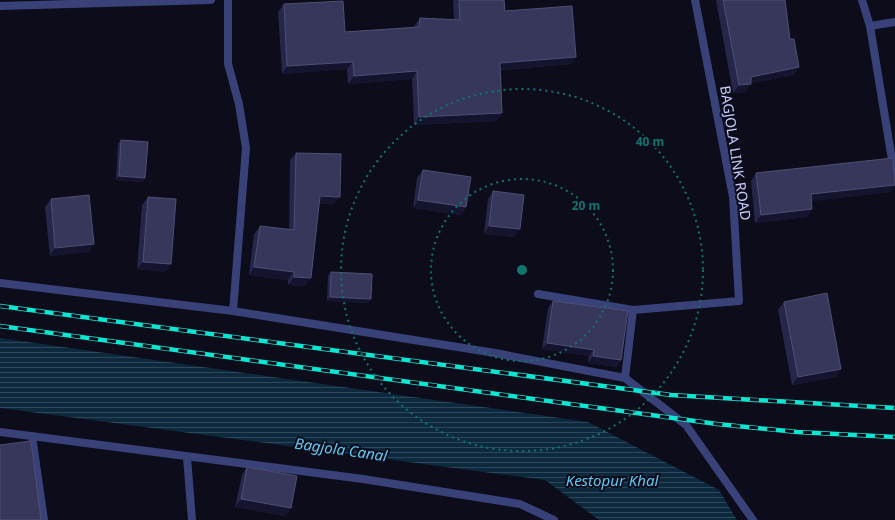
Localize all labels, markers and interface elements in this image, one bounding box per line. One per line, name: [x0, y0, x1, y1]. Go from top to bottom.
street label: BAGJOLA LINK ROAD: [716, 84, 756, 222]
text: 40 m: [636, 133, 664, 150]
text: 20 m: [572, 197, 600, 214]
centre of rings: [515, 263, 529, 277]
water label: Bagjola Canal: [293, 433, 390, 466]
water label: Kestopur Khal: [566, 470, 659, 490]

